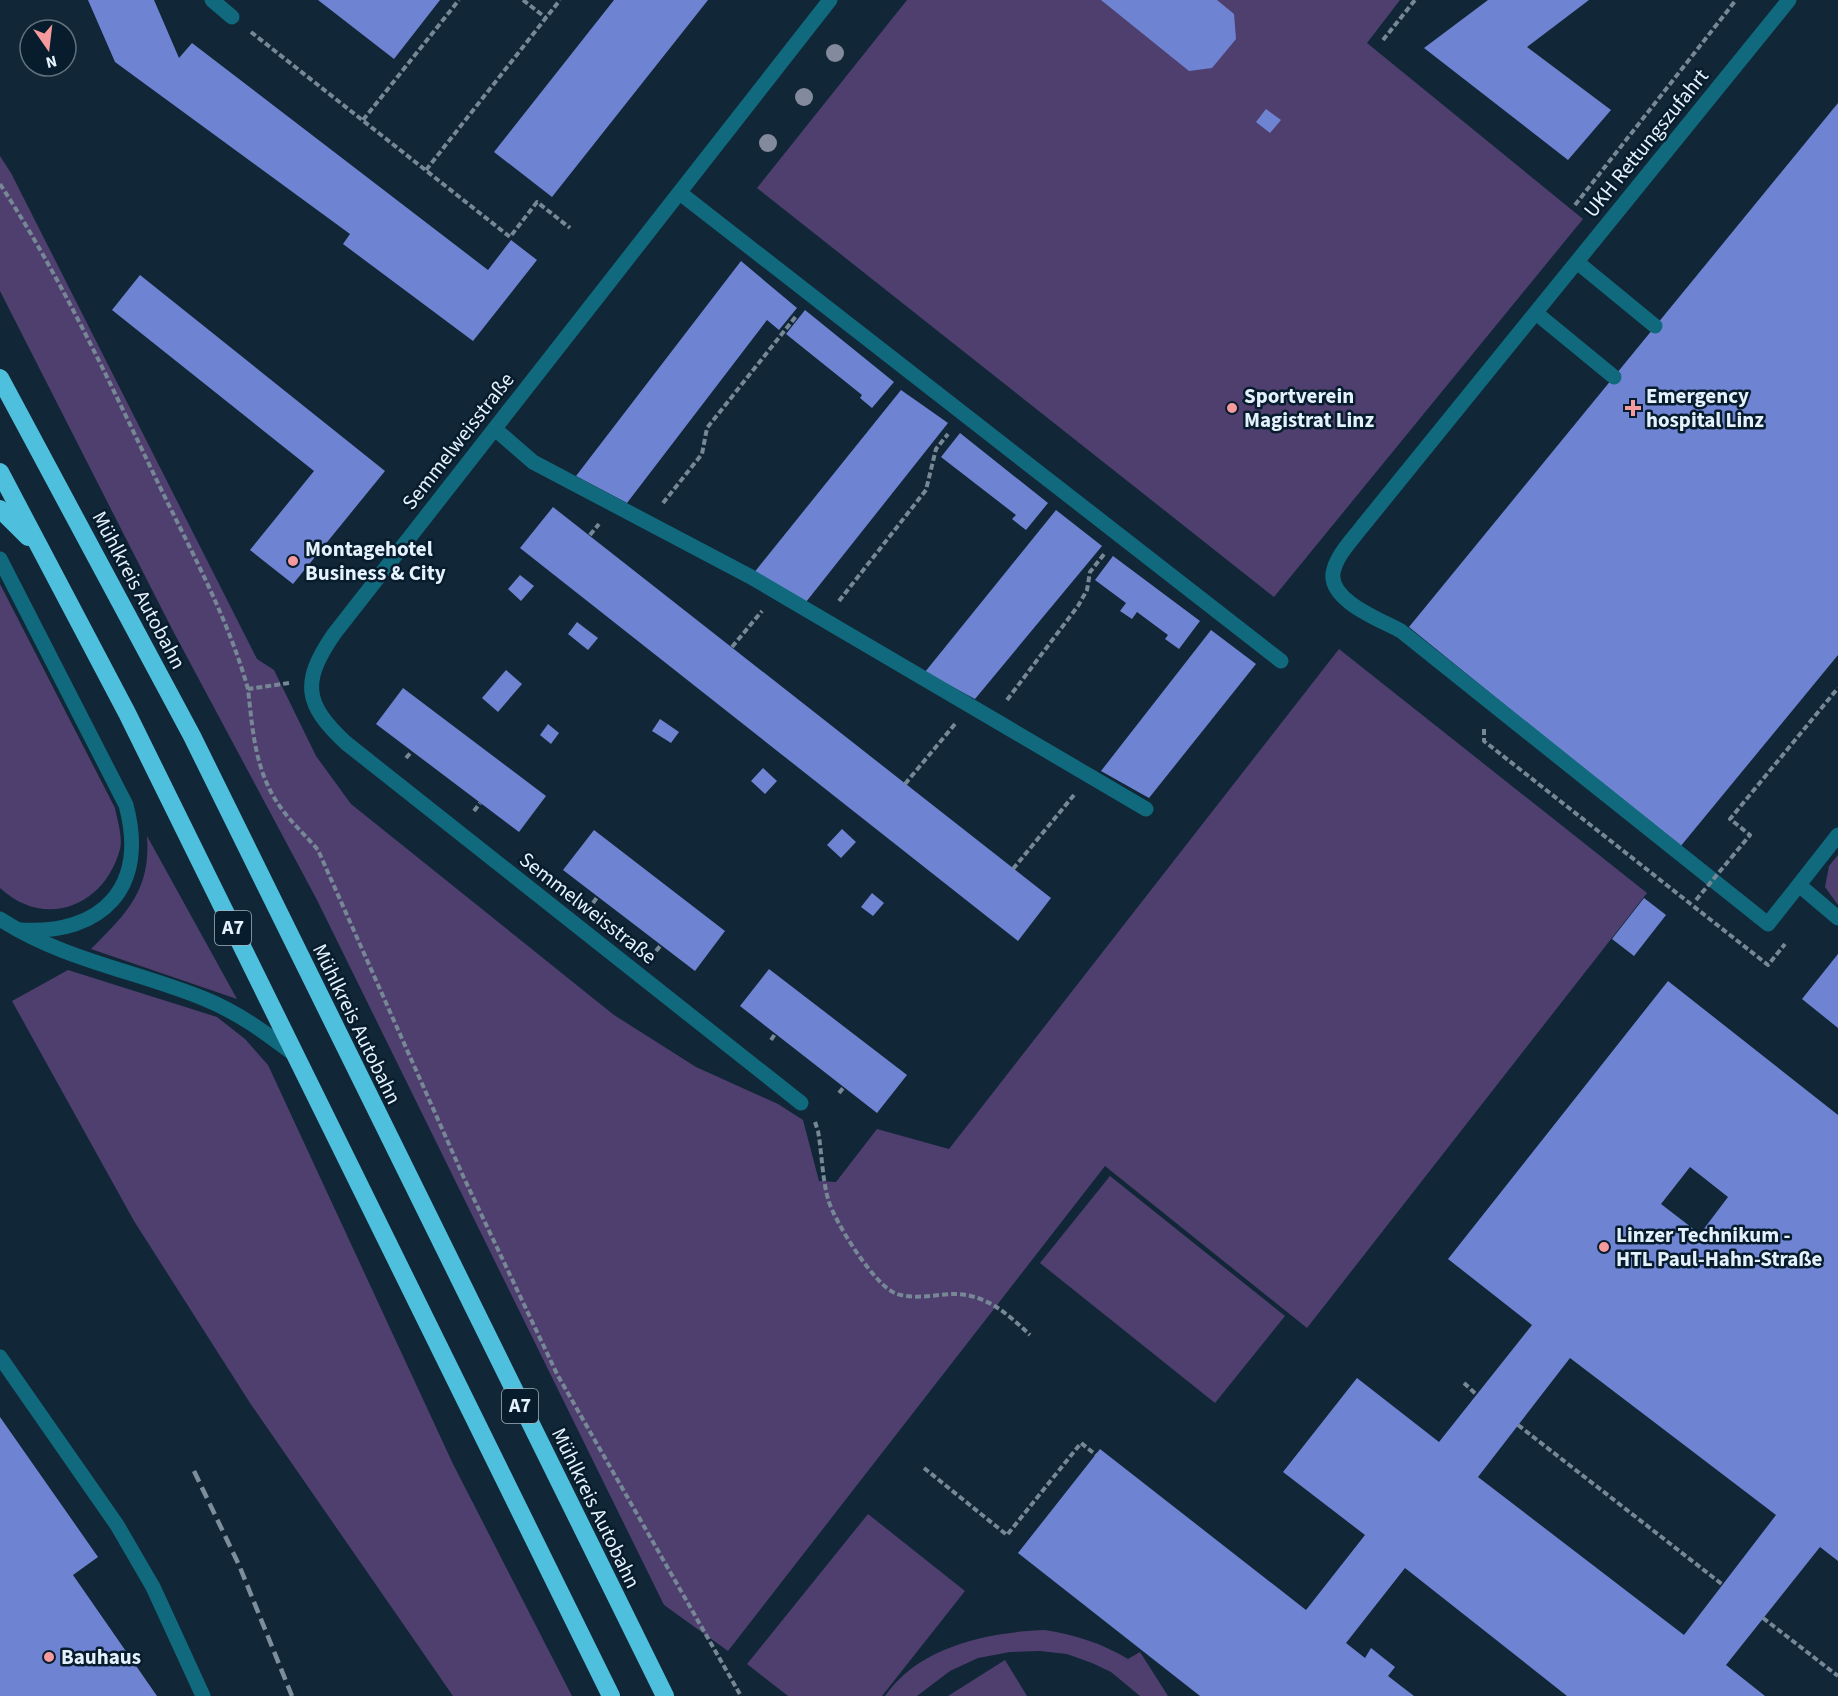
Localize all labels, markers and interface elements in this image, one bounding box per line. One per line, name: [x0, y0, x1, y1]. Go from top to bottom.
north arrow: [18, 18, 78, 78]
text: N: [44, 50, 59, 74]
street label: UKH Rettungszufahrt: [1576, 62, 1716, 224]
street label: Semmelweisstraße: [395, 366, 521, 516]
place label: Sportverein Magistrat Linz: [1244, 381, 1374, 435]
place label: Emergency hospital Linz: [1646, 381, 1764, 435]
marker: Emergency hospital Linz: [1624, 399, 1642, 417]
marker: Sportverein Magistrat Linz: [1225, 401, 1239, 415]
street label: Mühlkreis Autobahn: [85, 506, 193, 674]
place label: Montagehotel Business & City: [305, 534, 446, 588]
marker: Montagehotel Business & City: [286, 554, 300, 568]
street label: Semmelweisstraße: [513, 845, 663, 971]
road number: A7: [215, 911, 251, 945]
street label: Mühlkreis Autobahn: [305, 939, 409, 1109]
place label: Linzer Technikum - HTL Paul-Hahn-Straße: [1616, 1220, 1823, 1274]
marker: Linzer Technikum - HTL Paul-Hahn-Straße: [1597, 1240, 1611, 1254]
road number: A7: [502, 1389, 538, 1423]
street label: Mühlkreis Autobahn: [544, 1423, 648, 1593]
place label: Bauhaus: [61, 1642, 141, 1672]
marker: Bauhaus: [42, 1650, 56, 1664]

